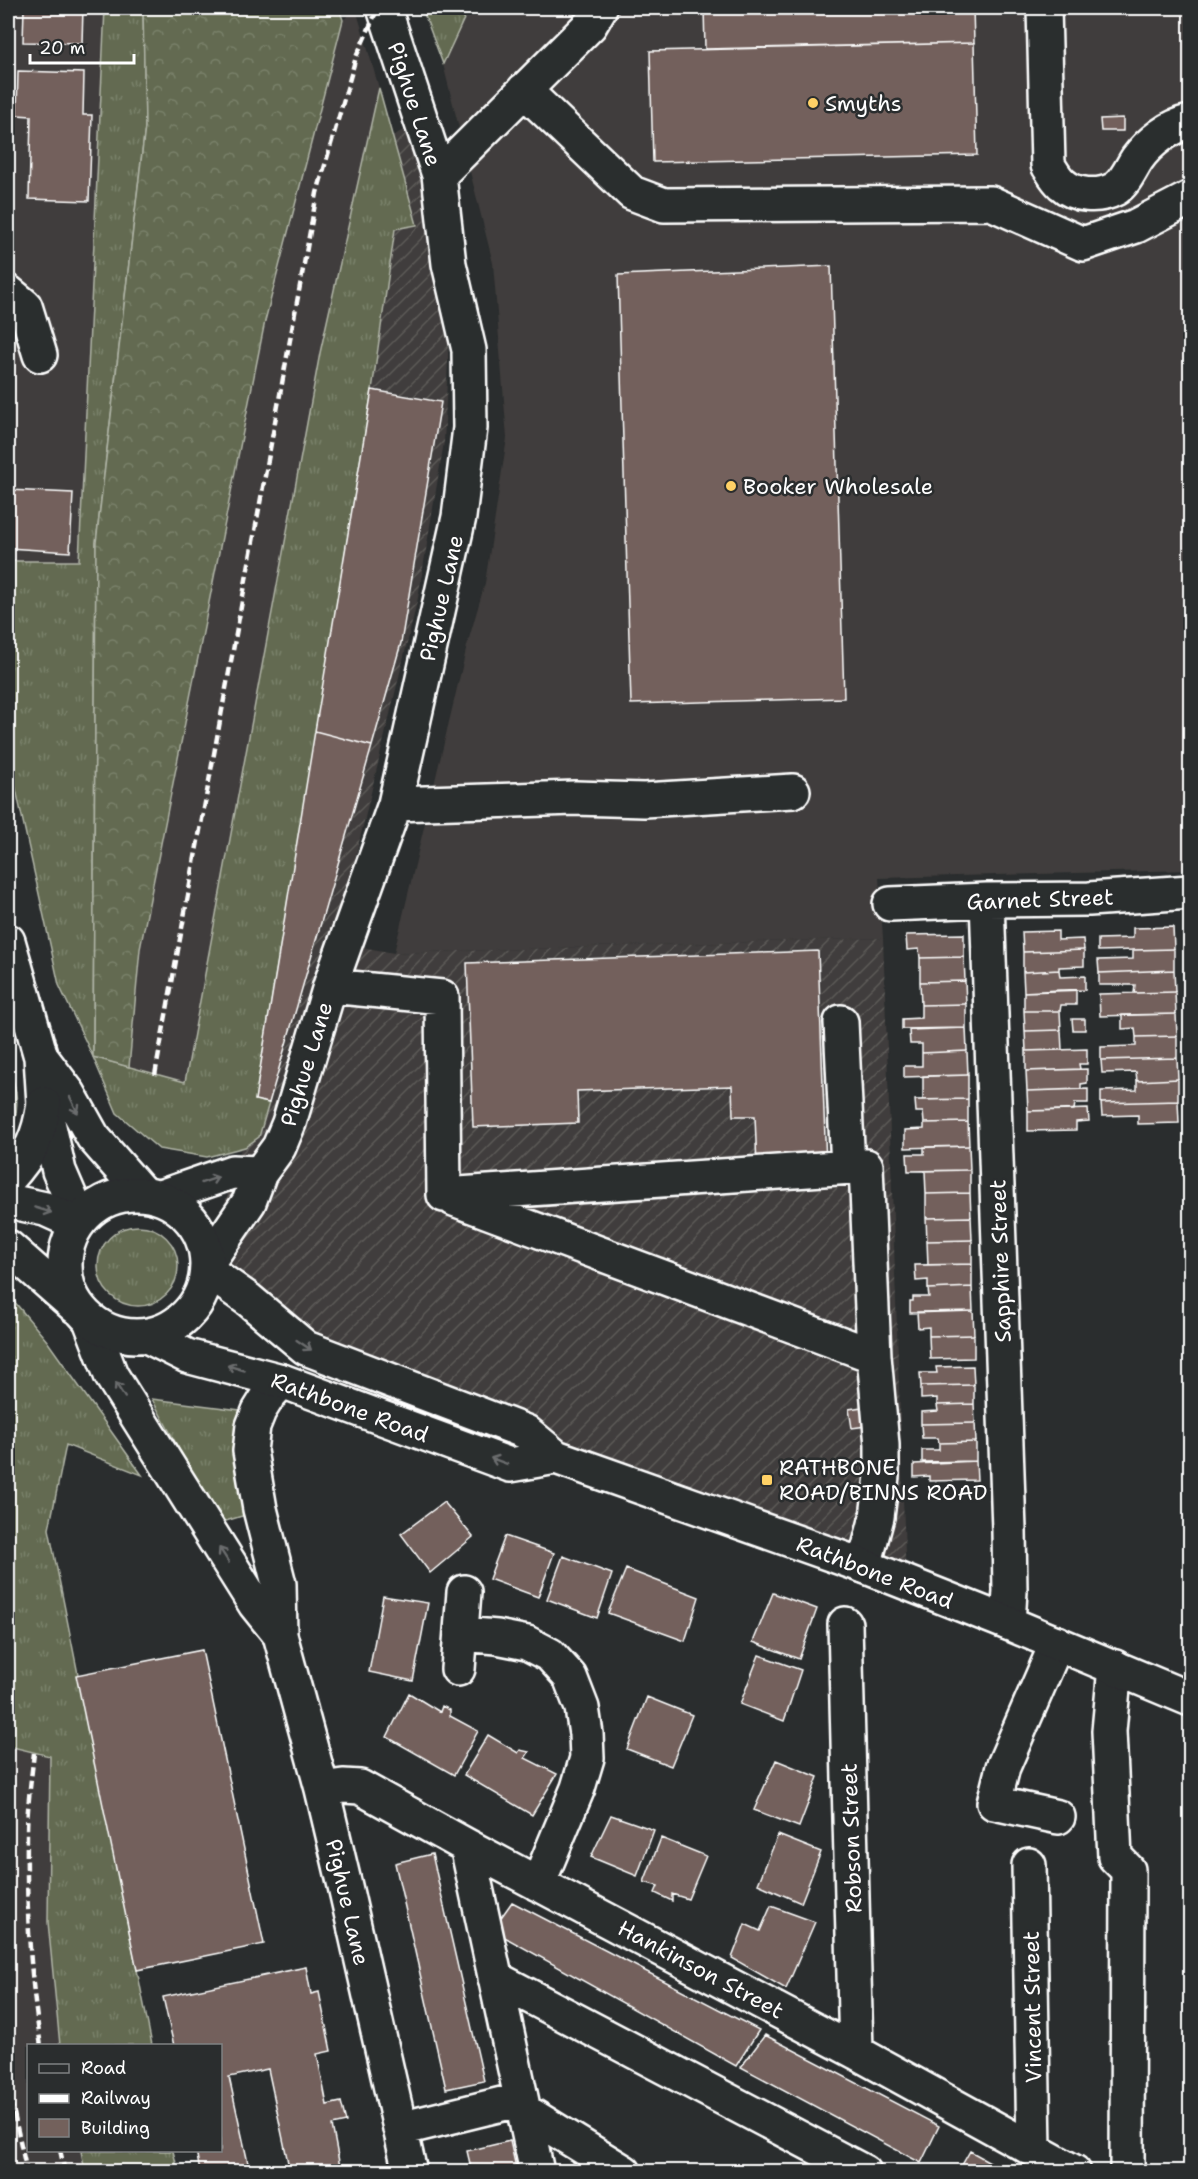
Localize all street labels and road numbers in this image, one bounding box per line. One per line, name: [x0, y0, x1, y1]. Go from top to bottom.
street label: Pighue Lane: [381, 38, 448, 170]
street label: Pighue Lane: [413, 532, 470, 664]
street label: Garnet Street: [966, 882, 1114, 917]
street label: Pighue Lane: [274, 998, 339, 1130]
street label: Sapphire Street: [983, 1179, 1018, 1343]
street label: Rathbone Road: [267, 1365, 433, 1449]
street label: Rathbone Road: [792, 1529, 957, 1616]
street label: Robson Street: [834, 1763, 869, 1913]
street label: Pighue Lane: [319, 1836, 376, 1968]
street label: Hankinson Street: [613, 1914, 789, 2025]
street label: Vincent Street: [1017, 1931, 1048, 2083]

